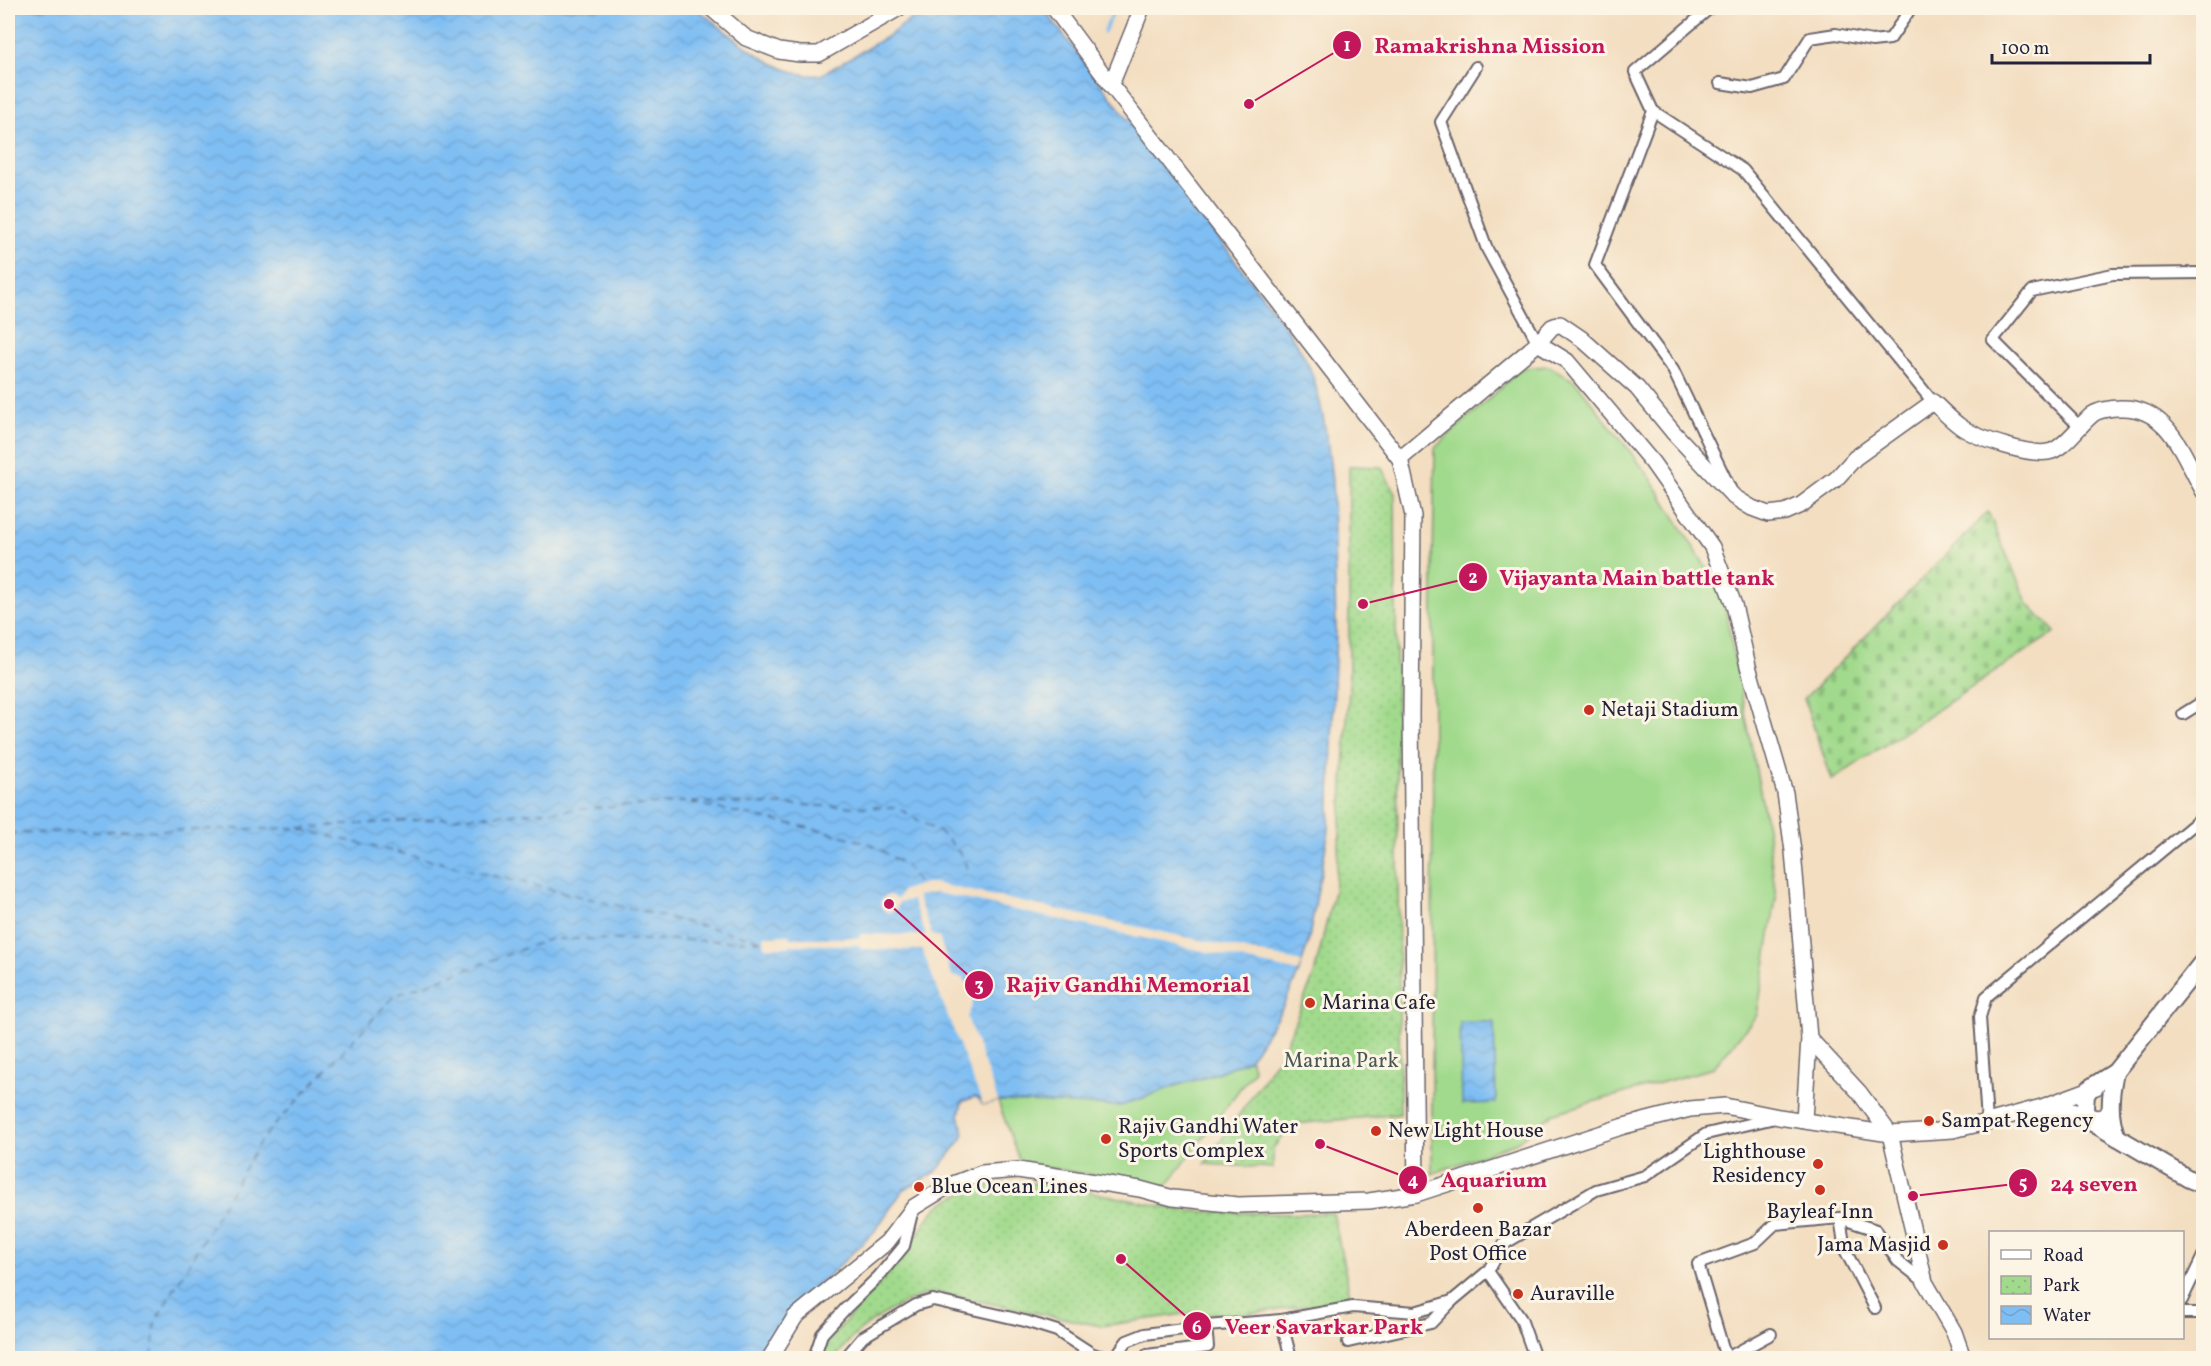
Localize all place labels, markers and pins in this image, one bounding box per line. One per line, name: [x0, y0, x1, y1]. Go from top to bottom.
callout: Ramakrishna Mission: [1332, 25, 1618, 65]
callout: Vijayanta Main battle tank: [1458, 557, 1787, 597]
place label: Netaji Stadium: [1601, 696, 1739, 725]
marker: Netaji Stadium: [1582, 703, 1596, 717]
callout: Rajiv Gandhi Memorial: [964, 965, 1262, 1005]
place label: Marina Cafe: [1322, 989, 1436, 1018]
marker: Marina Cafe: [1303, 996, 1317, 1010]
place label: Sampat Regency: [1941, 1107, 2094, 1136]
place label: Rajiv Gandhi Water Sports Complex: [1118, 1113, 1298, 1166]
marker: Sampat Regency: [1922, 1114, 1936, 1128]
place label: New Light House: [1388, 1117, 1544, 1146]
marker: New Light House: [1369, 1124, 1383, 1138]
marker: Rajiv Gandhi Water Sports Complex: [1099, 1132, 1113, 1146]
place label: Lighthouse Residency: [1703, 1138, 1807, 1191]
marker: Lighthouse Residency: [1811, 1157, 1825, 1171]
callout: Aquarium: [1398, 1160, 1559, 1200]
callout: 24 seven: [2008, 1163, 2150, 1203]
place label: Blue Ocean Lines: [931, 1173, 1088, 1202]
marker: Blue Ocean Lines: [912, 1180, 926, 1194]
marker: Bayleaf Inn: [1813, 1183, 1827, 1197]
place label: Bayleaf Inn: [1767, 1198, 1873, 1227]
marker: Aberdeen Bazar Post Office: [1471, 1201, 1485, 1215]
place label: Aberdeen Bazar Post Office: [1405, 1216, 1552, 1269]
place label: Jama Masjid: [1817, 1231, 1931, 1260]
marker: Jama Masjid: [1936, 1238, 1950, 1252]
place label: Auraville: [1530, 1280, 1615, 1309]
marker: Auraville: [1511, 1287, 1525, 1301]
callout: Veer Savarkar Park: [1182, 1306, 1435, 1346]

